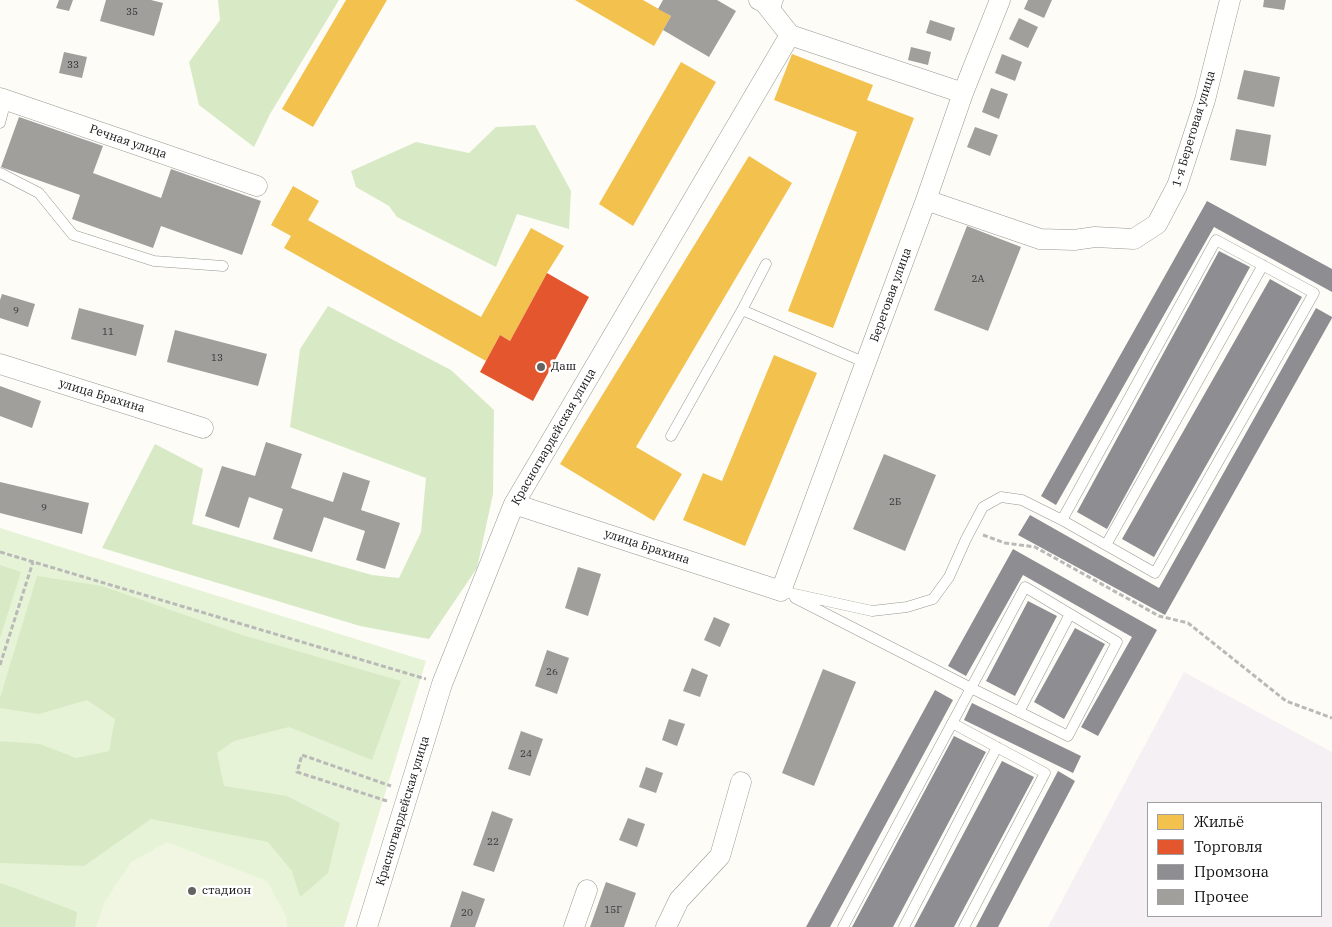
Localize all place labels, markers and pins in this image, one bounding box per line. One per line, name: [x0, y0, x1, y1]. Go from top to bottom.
place label: Даш: [551, 360, 576, 374]
marker: Даш: [535, 361, 547, 373]
place label: стадион: [202, 884, 251, 898]
marker: стадион: [186, 885, 198, 897]

